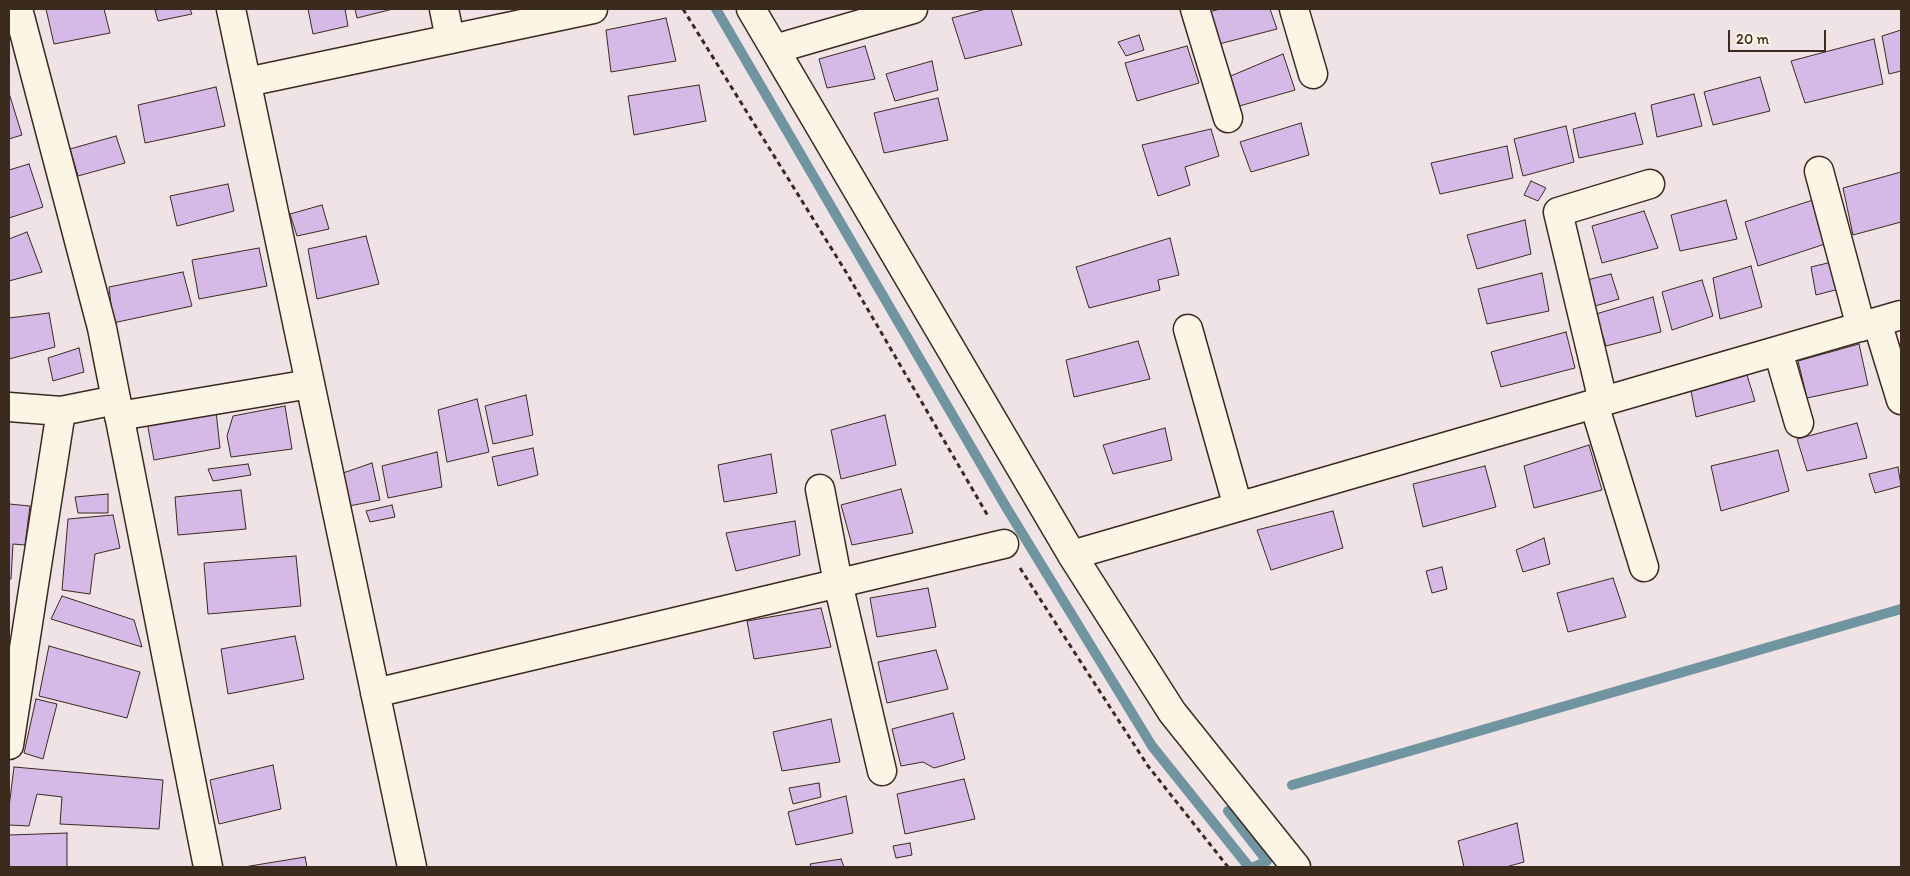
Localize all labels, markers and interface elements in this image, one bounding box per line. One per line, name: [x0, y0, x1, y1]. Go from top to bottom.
scale bar: [1730, 20, 1828, 52]
text: 20 m: [1736, 30, 1769, 48]

